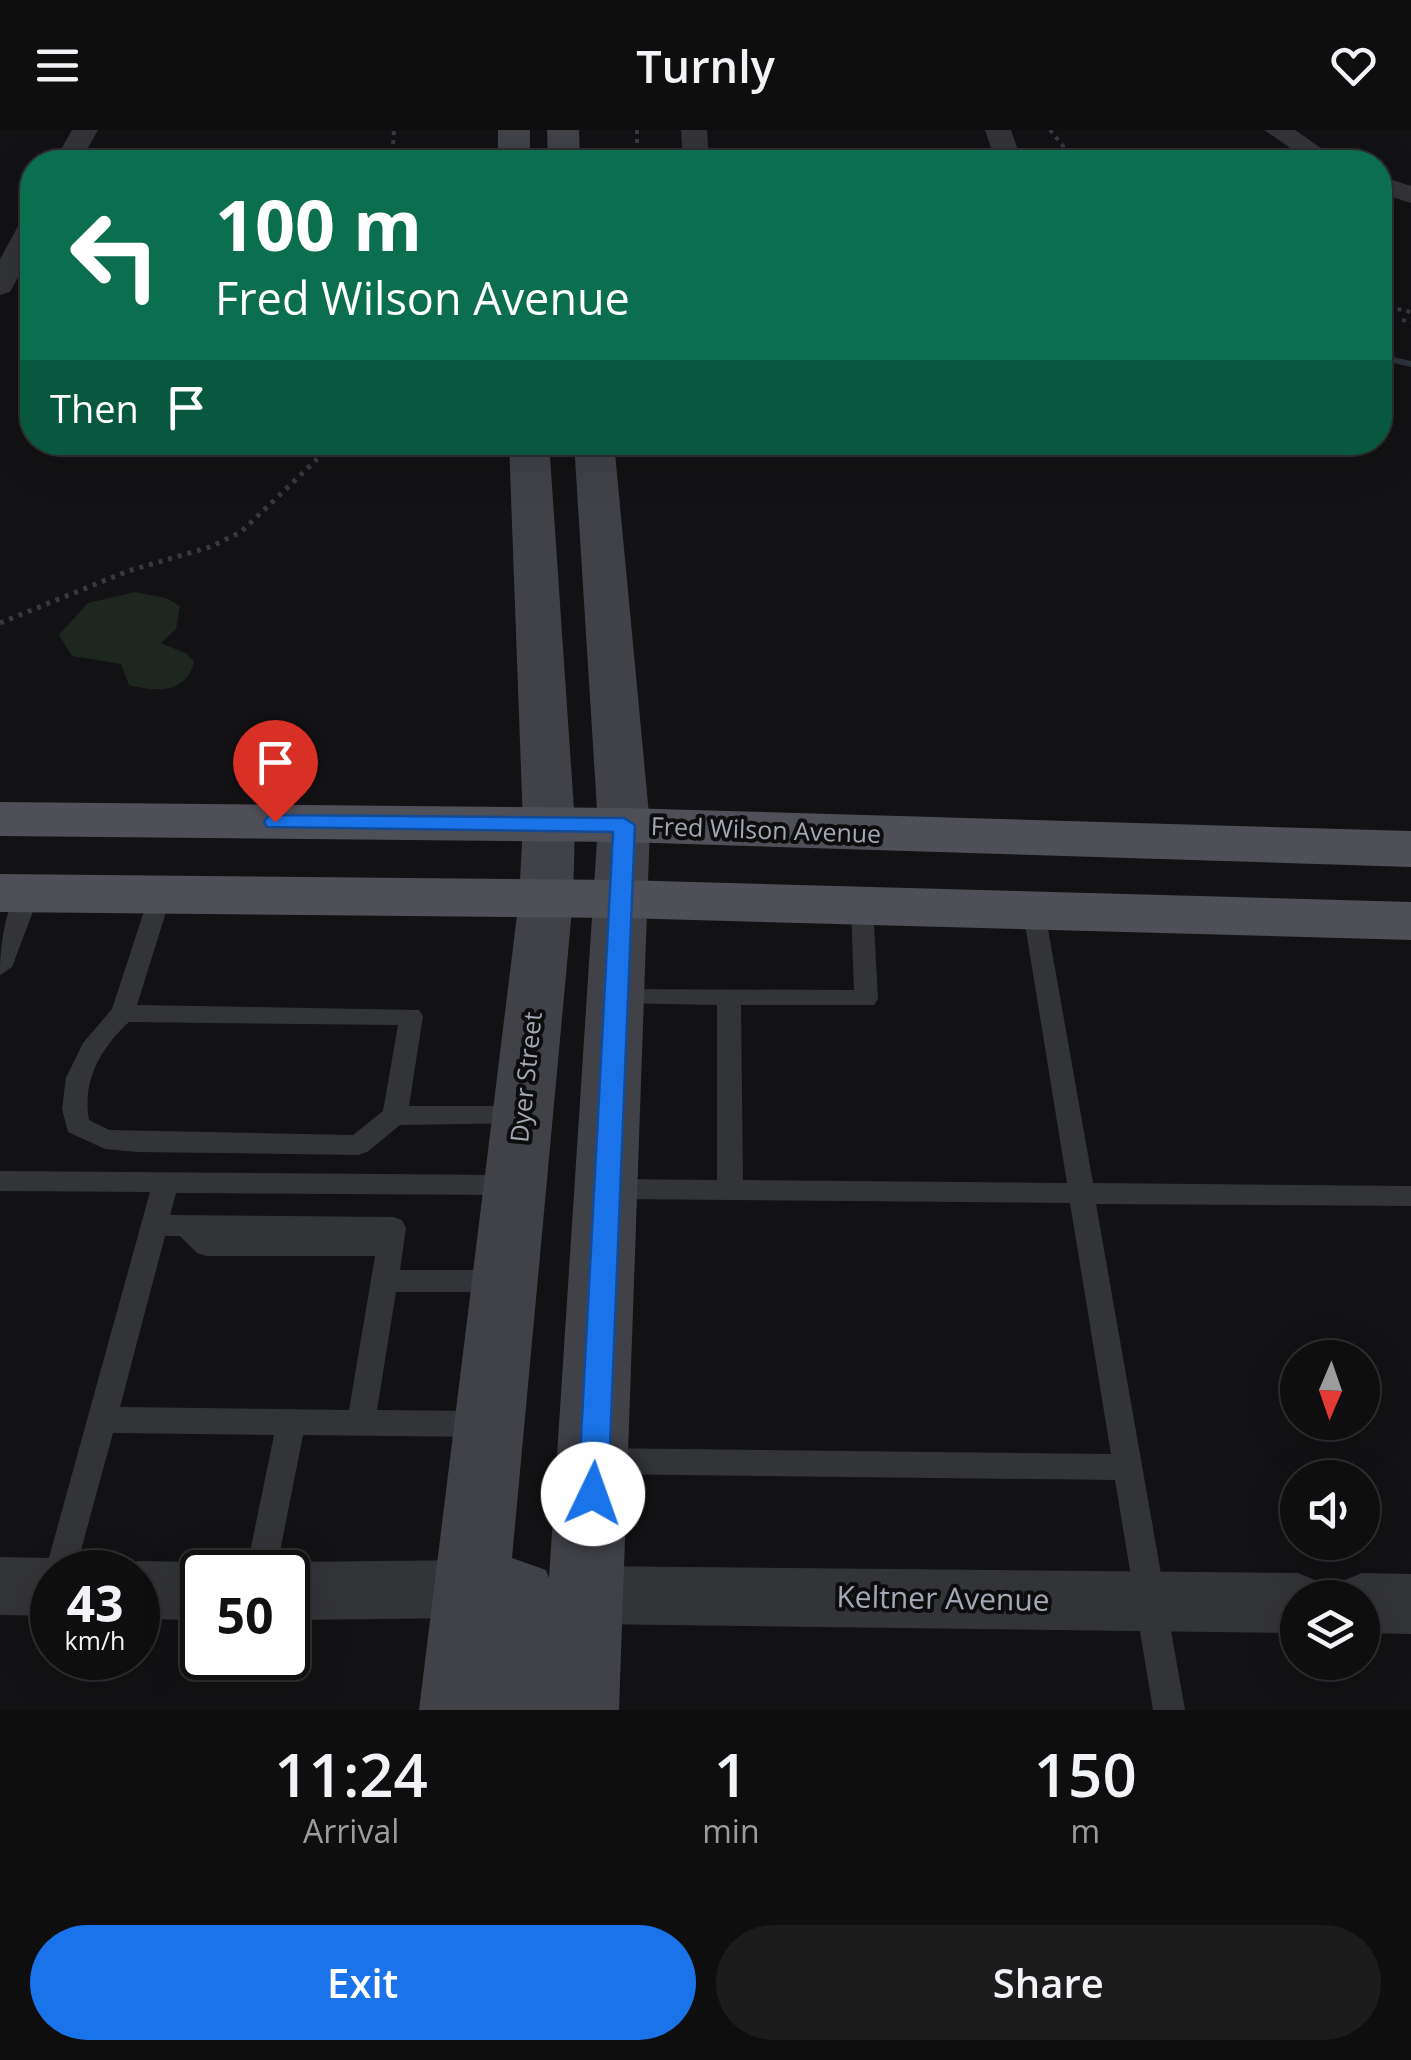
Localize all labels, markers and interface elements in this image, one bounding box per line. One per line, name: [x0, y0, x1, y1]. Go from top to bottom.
text: Turnly: [636, 35, 775, 96]
icon: menu: [30, 38, 85, 93]
icon: heart: [1326, 38, 1381, 93]
text: 100 m: [215, 176, 422, 272]
icon: left: [50, 190, 180, 320]
text: Fred Wilson Avenue: [215, 267, 630, 328]
icon: arrive: [159, 380, 214, 435]
text: Then: [50, 382, 139, 434]
pin: [233, 720, 318, 823]
icon: arrive: [248, 735, 303, 790]
street label: Fred Wilson Avenue: [650, 808, 882, 850]
street label: Dyer Street: [501, 1010, 549, 1144]
north arrow: [1280, 1340, 1380, 1440]
map controls: [1280, 1340, 1380, 1680]
position arrow: [541, 1442, 645, 1546]
button: sound: [1280, 1460, 1380, 1560]
speed limit sign: 50: [180, 1550, 310, 1680]
text: 43: [66, 1569, 124, 1637]
street label: Keltner Avenue: [836, 1575, 1050, 1620]
button: layers: [1280, 1580, 1380, 1680]
text: km/h: [65, 1623, 125, 1657]
text: 11:24: [274, 1733, 428, 1815]
text: 1: [714, 1733, 748, 1815]
text: 150: [1034, 1733, 1137, 1815]
text: Arrival: [303, 1809, 399, 1852]
text: min: [702, 1809, 760, 1852]
text: m: [1070, 1809, 1100, 1852]
button: Exit: [30, 1925, 696, 2040]
button: Share: [716, 1925, 1381, 2040]

